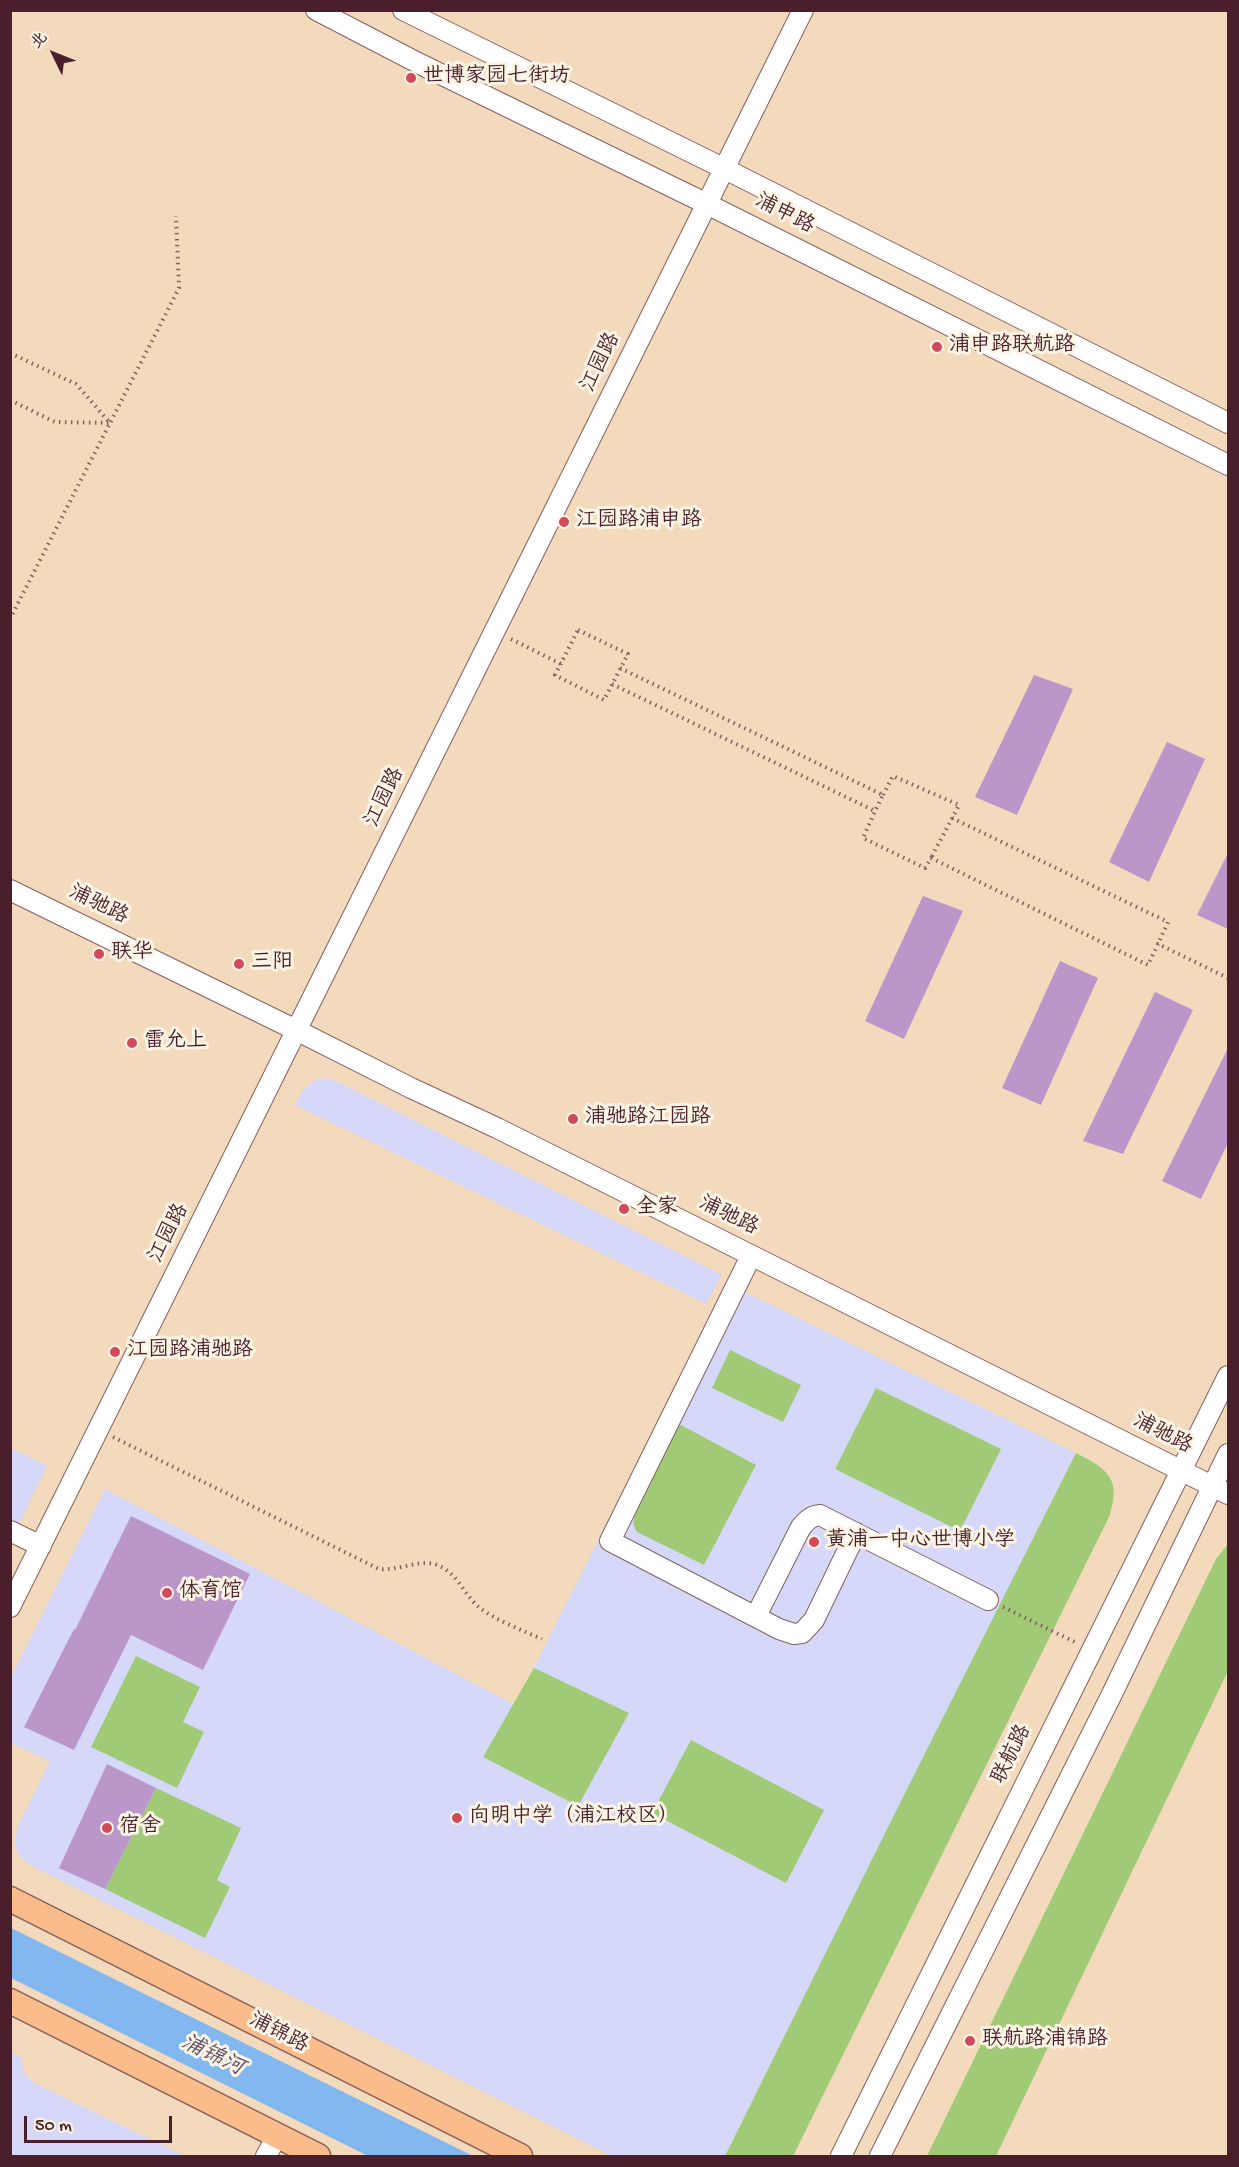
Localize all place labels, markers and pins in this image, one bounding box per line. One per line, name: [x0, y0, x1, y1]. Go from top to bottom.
place label: 世博家园七街坊: [423, 65, 570, 91]
marker: 世博家园七街坊: [404, 71, 418, 85]
place label: 浦申路联航路: [949, 334, 1075, 360]
marker: 浦申路联航路: [930, 340, 944, 354]
place label: 江园路浦申路: [576, 509, 702, 535]
marker: 江园路浦申路: [557, 515, 571, 529]
place label: 联华: [111, 941, 153, 967]
marker: 联华: [92, 947, 106, 961]
place label: 三阳: [251, 951, 293, 977]
marker: 三阳: [232, 957, 246, 971]
place label: 雷允上: [144, 1030, 207, 1056]
marker: 雷允上: [125, 1036, 139, 1050]
place label: 浦驰路江园路: [585, 1106, 711, 1132]
marker: 浦驰路江园路: [566, 1112, 580, 1126]
place label: 全家: [636, 1196, 678, 1222]
marker: 全家: [617, 1202, 631, 1216]
place label: 江园路浦驰路: [127, 1339, 253, 1365]
marker: 江园路浦驰路: [108, 1345, 122, 1359]
place label: 黄浦一中心世博小学: [826, 1529, 1015, 1555]
marker: 黄浦一中心世博小学: [807, 1535, 821, 1549]
place label: 体育馆: [179, 1580, 242, 1606]
marker: 体育馆: [160, 1586, 174, 1600]
place label: 向明中学（浦江校区）: [469, 1805, 679, 1831]
marker: 向明中学（浦江校区）: [450, 1811, 464, 1825]
place label: 宿舍: [119, 1815, 161, 1841]
marker: 宿舍: [100, 1821, 114, 1835]
place label: 联航路浦锦路: [982, 2028, 1108, 2054]
marker: 联航路浦锦路: [963, 2034, 977, 2048]

